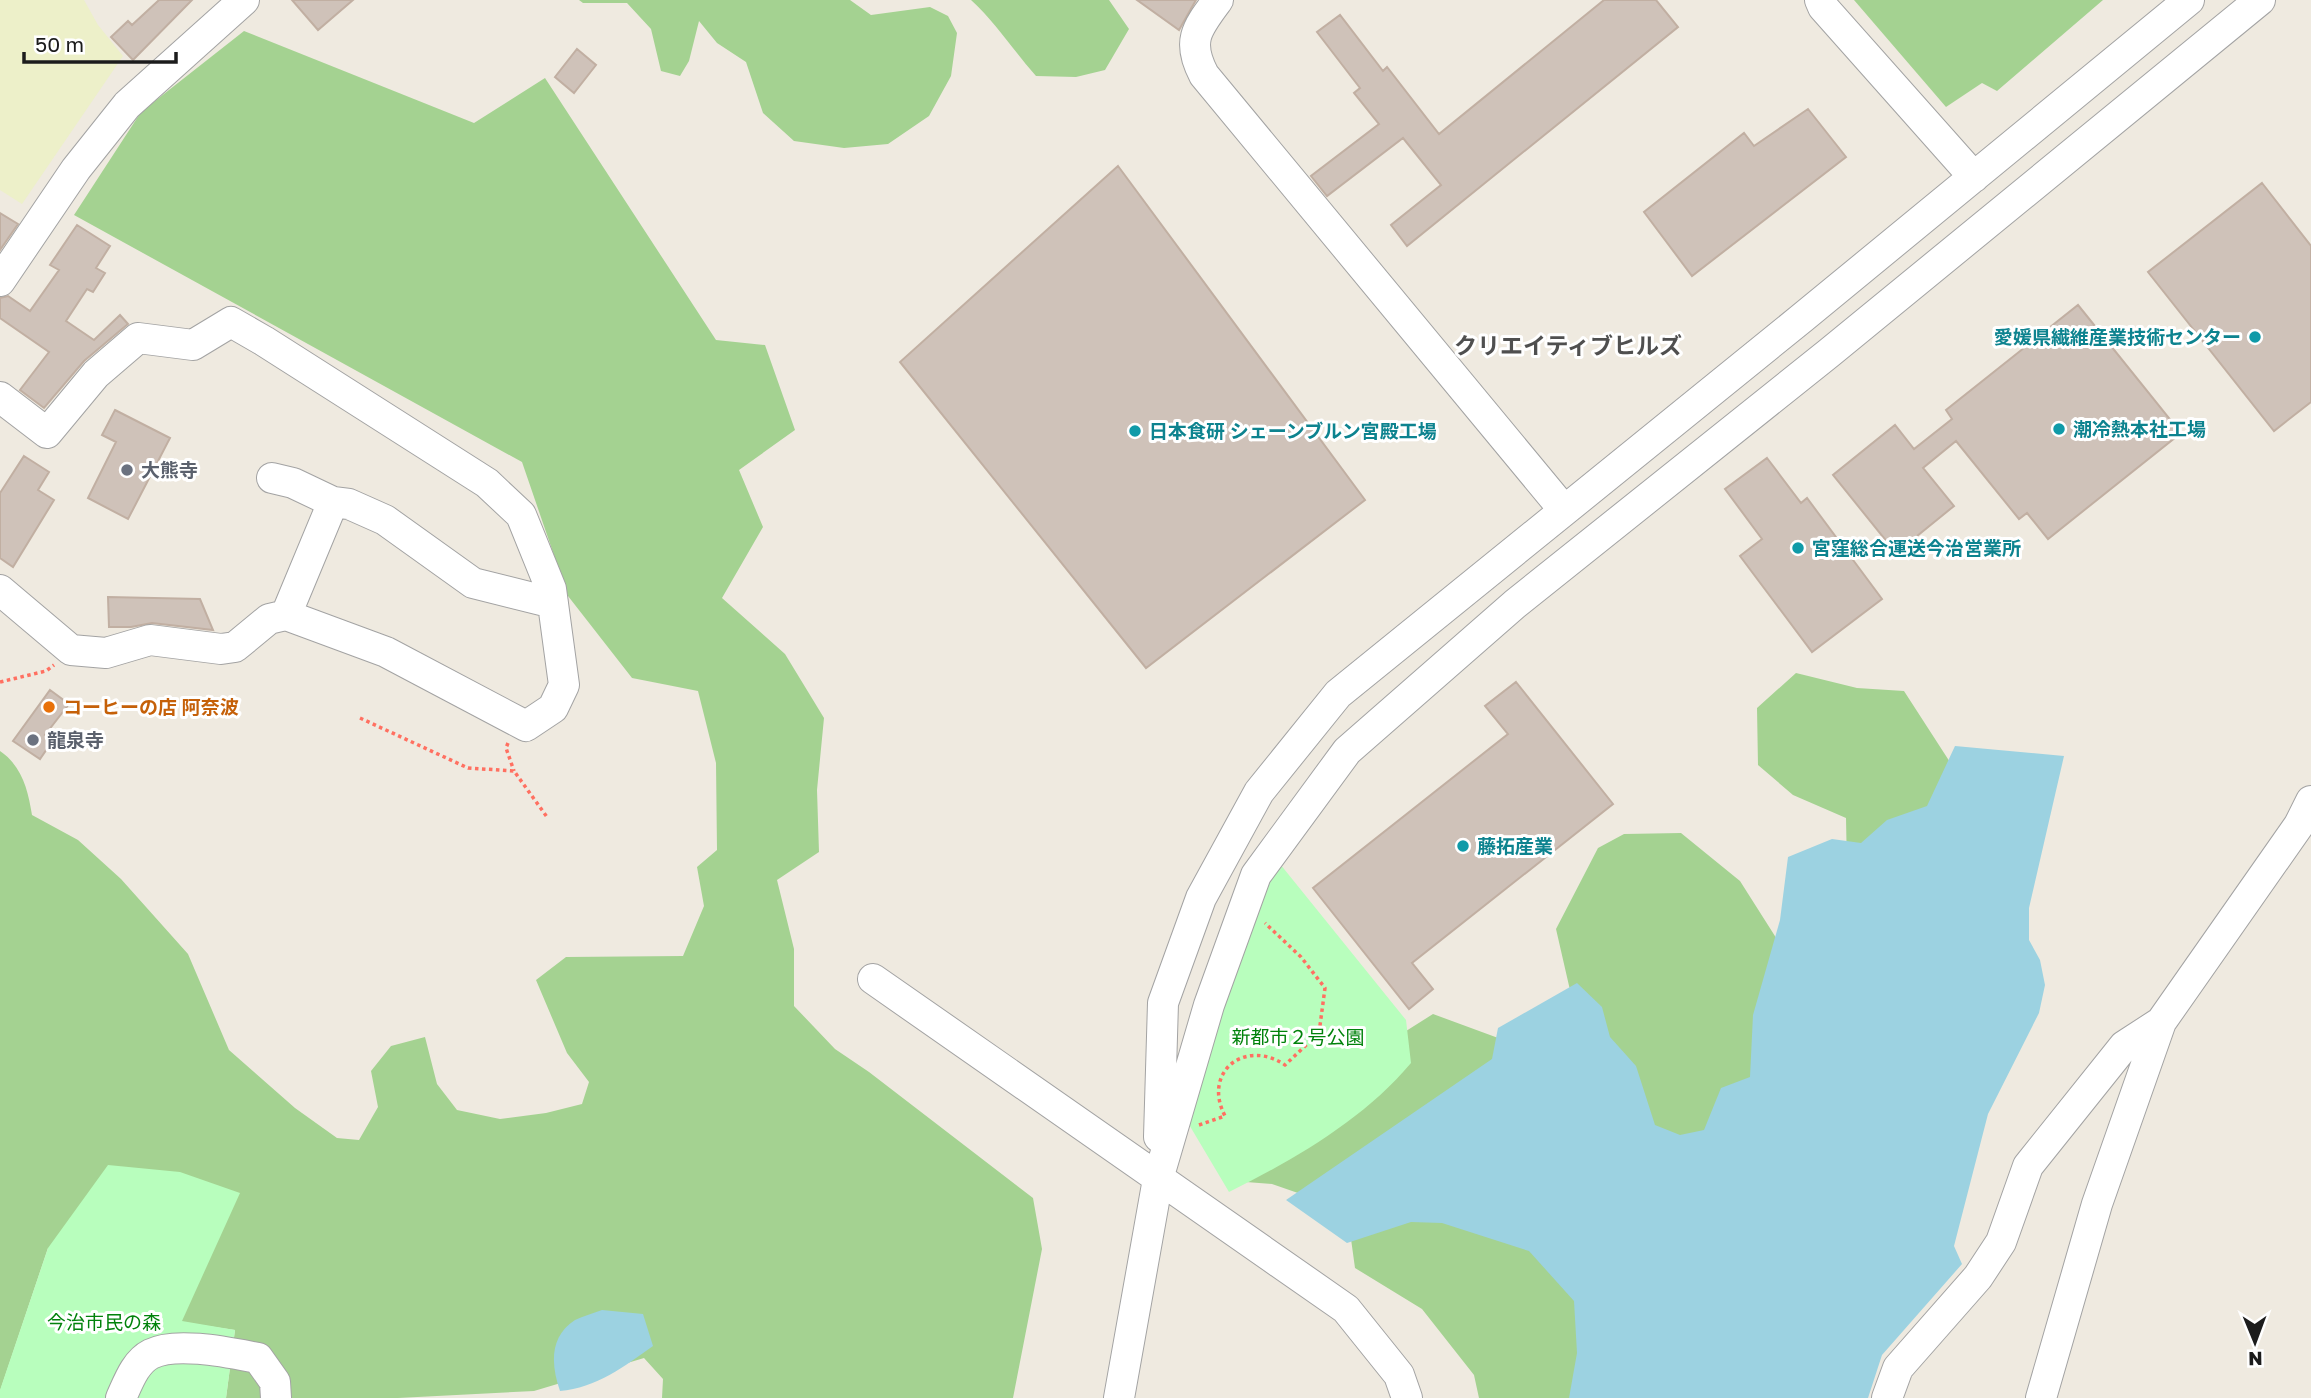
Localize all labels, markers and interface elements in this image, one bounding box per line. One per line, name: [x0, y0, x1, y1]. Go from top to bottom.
scale bar: [24, 21, 177, 65]
text: 50 m: [35, 31, 84, 57]
place label: 愛媛県繊維産業技術センター: [1994, 325, 2241, 348]
marker: 愛媛県繊維産業技術センター: [2247, 329, 2263, 345]
district label: クリエイティブヒルズ: [1454, 331, 1682, 359]
place label: 潮冷熱本社工場: [2073, 417, 2206, 440]
place label: 日本食研 シェーンブルン宮殿工場: [1149, 419, 1437, 442]
marker: 潮冷熱本社工場: [2051, 421, 2067, 437]
marker: 日本食研 シェーンブルン宮殿工場: [1127, 423, 1143, 439]
place label: 大熊寺: [141, 458, 198, 481]
marker: 大熊寺: [119, 462, 135, 478]
place label: 宮窪総合運送今治営業所: [1812, 536, 2021, 559]
marker: 宮窪総合運送今治営業所: [1790, 540, 1806, 556]
place label: コーヒーの店 阿奈波: [63, 695, 239, 718]
marker: コーヒーの店 阿奈波: [41, 699, 57, 715]
place label: 龍泉寺: [47, 728, 104, 751]
marker: 龍泉寺: [25, 732, 41, 748]
place label: 藤拓産業: [1477, 834, 1553, 857]
marker: 藤拓産業: [1455, 838, 1471, 854]
park label: 新都市２号公園: [1231, 1025, 1365, 1048]
north arrow: [2220, 1307, 2290, 1377]
park label: 今治市民の森: [47, 1310, 161, 1333]
text: N: [2248, 1348, 2263, 1371]

